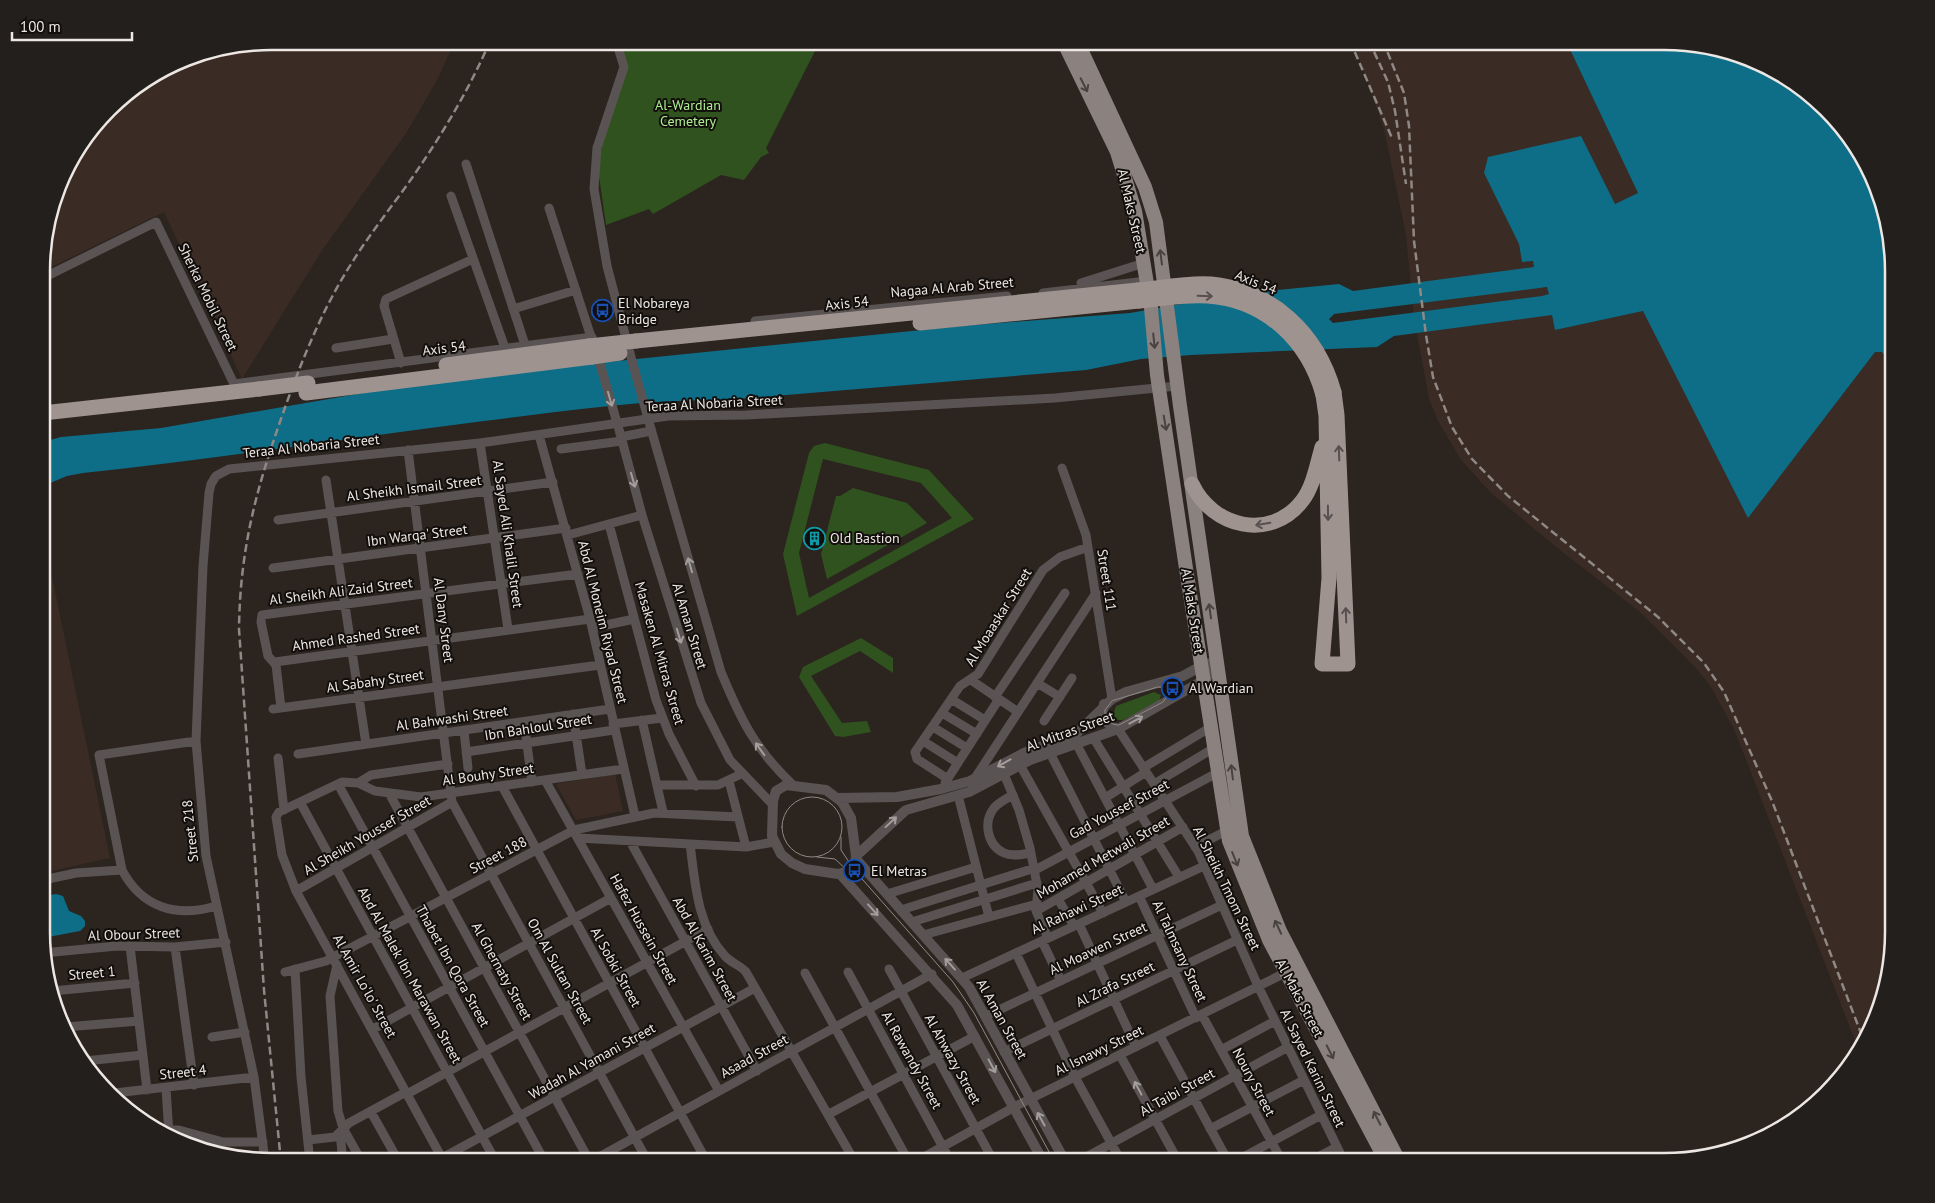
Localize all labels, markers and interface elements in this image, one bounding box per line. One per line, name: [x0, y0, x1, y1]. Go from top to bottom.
scale bar: [12, 10, 132, 42]
text: 100 m: [20, 17, 61, 36]
one-way arrow: [1080, 77, 1089, 92]
park label: Al-Wardian Cemetery: [655, 96, 721, 130]
street label: Al Maks Street: [1114, 167, 1151, 255]
street label: Sherka Mobil Street: [174, 240, 242, 354]
one-way arrow: [1156, 250, 1166, 266]
street label: Axis 54: [1232, 265, 1280, 299]
street label: Nagaa Al Arab Street: [890, 273, 1015, 301]
one-way arrow: [1196, 291, 1212, 301]
street label: Axis 54: [824, 292, 870, 314]
place label: El Nobareya Bridge: [618, 294, 690, 328]
bus stop icon: El Nobareya Bridge: [590, 299, 614, 323]
one-way arrow: [1149, 333, 1159, 349]
street label: Axis 54: [421, 336, 467, 360]
one-way arrow: [605, 390, 615, 406]
street label: Teraa Al Nobaria Street: [645, 390, 783, 416]
one-way arrow: [1160, 414, 1170, 430]
street label: Teraa Al Nobaria Street: [242, 430, 381, 462]
one-way arrow: [1334, 445, 1344, 462]
street label: Al Sayed Ali Khalil Street: [489, 459, 527, 609]
street label: Al Sheikh Ismail Street: [346, 471, 483, 505]
one-way arrow: [628, 472, 638, 488]
one-way arrow: [1323, 505, 1333, 521]
street label: Ibn Warqa' Street: [366, 520, 469, 550]
one-way arrow: [1255, 520, 1271, 530]
building icon: Old Bastion: [802, 526, 826, 550]
place label: Old Bastion: [830, 529, 900, 547]
street label: Abd Al Moneim Riyad Street: [574, 539, 632, 706]
street label: Street 111: [1093, 548, 1121, 612]
one-way arrow: [684, 558, 694, 574]
street label: Al Moaaskar Street: [961, 564, 1036, 669]
street label: Al Maks Street: [1177, 567, 1209, 655]
street label: Al Sheikh Ali Zaid Street: [268, 573, 414, 609]
street label: Al Dany Street: [430, 577, 458, 664]
street label: Masaken Al Mitras Street: [631, 579, 689, 727]
street label: Al Aman Street: [668, 581, 712, 672]
one-way arrow: [1205, 604, 1215, 620]
one-way arrow: [1341, 607, 1350, 623]
street label: Ahmed Rashed Street: [291, 619, 421, 655]
one-way arrow: [675, 628, 684, 644]
street label: Al Sabahy Street: [325, 665, 425, 697]
bus stop icon: Al Wardian: [1161, 676, 1185, 700]
place label: Al Wardian: [1189, 679, 1253, 697]
street label: Al Bahwashi Street: [395, 701, 509, 735]
street label: Al Mitras Street: [1023, 707, 1117, 755]
street label: Ibn Bahloul Street: [483, 710, 593, 744]
one-way arrow: [1128, 715, 1143, 724]
one-way arrow: [755, 742, 765, 756]
one-way arrow: [996, 758, 1011, 768]
street label: Al Bouhy Street: [441, 759, 535, 789]
one-way arrow: [1227, 765, 1237, 781]
street label: Gad Youssef Street: [1066, 775, 1172, 843]
street label: Al Sheikh Youssef Street: [300, 791, 434, 879]
street label: Street 218: [178, 799, 202, 863]
street label: Mohamed Metwali Street: [1033, 811, 1173, 902]
one-way arrow: [885, 816, 897, 828]
street label: Al Sheikh Tmom Street: [1189, 823, 1265, 953]
street label: Street 188: [466, 832, 530, 878]
one-way arrow: [1231, 851, 1241, 866]
bus stop icon: El Metras: [843, 859, 867, 883]
place label: El Metras: [871, 862, 927, 880]
street label: Hafez Hussein Street: [606, 870, 682, 988]
street label: Al Rahawi Street: [1028, 880, 1126, 938]
street label: Abd Al Malek Ibn Marawan Street: [354, 884, 466, 1067]
street label: Abd Al Karim Street: [669, 893, 741, 1005]
street label: Al Talmsany Street: [1149, 897, 1212, 1005]
street label: Thabet Ibn Qora Street: [412, 902, 494, 1030]
one-way arrow: [867, 903, 879, 916]
street label: Om Al Sultan Street: [523, 915, 597, 1027]
street label: Al Moawen Street: [1046, 917, 1150, 979]
street label: Al Ghernaty Street: [468, 919, 536, 1023]
one-way arrow: [1273, 920, 1282, 935]
street label: Al Obour Street: [87, 923, 181, 945]
street label: Al Sobki Street: [587, 924, 645, 1010]
street label: Al Amir Lo'lo' Street: [329, 931, 401, 1041]
street label: Al Maks Street: [1272, 956, 1328, 1040]
street label: Al Zrafa Street: [1073, 957, 1158, 1011]
one-way arrow: [944, 958, 956, 971]
street label: Street 1: [68, 962, 116, 984]
street label: Al Aman Street: [972, 976, 1032, 1063]
street label: Al Sayed Karim Street: [1276, 1006, 1350, 1130]
street label: Al Rawandy Street: [878, 1008, 946, 1112]
street label: Al Ahwazy Street: [921, 1011, 985, 1107]
street label: Wadah Al Yamani Street: [526, 1019, 659, 1103]
street label: Al Isnawy Street: [1052, 1021, 1147, 1079]
street label: Asaad Street: [717, 1030, 791, 1082]
one-way arrow: [1325, 1044, 1335, 1059]
street label: Noury Street: [1229, 1045, 1280, 1119]
one-way arrow: [987, 1059, 997, 1074]
street label: Street 4: [159, 1061, 208, 1083]
street label: Al Taibi Street: [1136, 1064, 1218, 1120]
one-way arrow: [1133, 1081, 1143, 1095]
one-way arrow: [1372, 1111, 1381, 1126]
one-way arrow: [1036, 1112, 1045, 1127]

